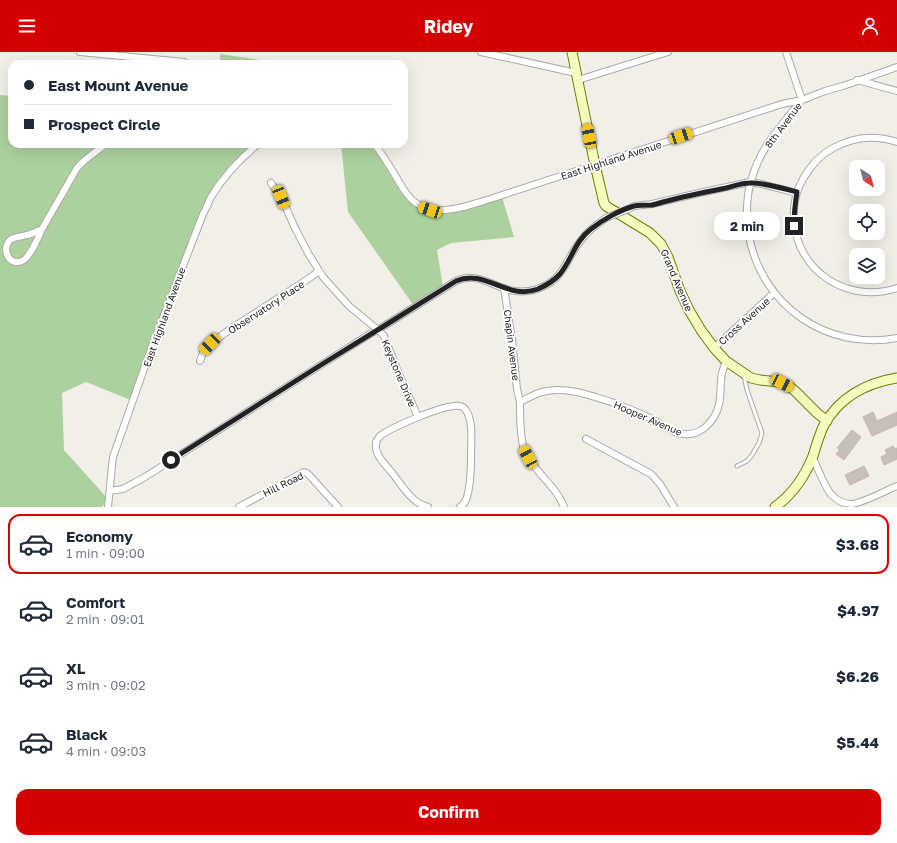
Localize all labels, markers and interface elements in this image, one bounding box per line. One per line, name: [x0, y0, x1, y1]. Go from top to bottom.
icon: menu: [16, 15, 38, 37]
text: Ridey: [424, 15, 473, 37]
icon: person: [859, 15, 881, 37]
text: East Mount Avenue: [48, 76, 188, 94]
street label: 8th Avenue: [762, 100, 804, 150]
text: Prospect Circle: [48, 115, 160, 133]
car: [581, 123, 597, 149]
car: [668, 127, 694, 145]
street label: East Highland Avenue: [559, 138, 663, 182]
north arrow: [849, 160, 885, 196]
map controls: [849, 160, 885, 284]
car: [271, 184, 291, 210]
car: [417, 200, 443, 220]
button: locate: [849, 204, 885, 240]
callout: 2 min: [714, 212, 780, 240]
route end: [785, 217, 803, 235]
text: 2 min: [730, 218, 764, 234]
street label: Grand Avenue: [658, 247, 696, 313]
button: layers: [849, 248, 885, 284]
street label: East Highland Avenue: [140, 265, 188, 368]
street label: Observatory Place: [226, 278, 307, 336]
street label: Cross Avenue: [716, 295, 772, 347]
street label: Chapin Avenue: [502, 309, 522, 381]
car: [197, 331, 223, 357]
street label: Keystone Drive: [379, 337, 419, 409]
car: [769, 372, 795, 394]
street label: Hooper Avenue: [612, 398, 684, 438]
car: [517, 444, 539, 470]
route start: [162, 451, 180, 469]
street label: Hill Road: [261, 469, 305, 499]
icon: car: [18, 526, 54, 562]
text: Economy: [66, 527, 133, 545]
text: $3.68: [836, 535, 879, 553]
text: 1 min · 09:00: [66, 545, 145, 561]
icon: car: [18, 592, 54, 628]
text: Comfort: [66, 593, 125, 611]
text: $4.97: [837, 601, 879, 619]
text: 2 min · 09:01: [66, 611, 144, 627]
icon: car: [18, 658, 54, 694]
text: XL: [66, 659, 85, 677]
text: $6.26: [836, 667, 879, 685]
text: 3 min · 09:02: [66, 677, 146, 693]
icon: car: [18, 724, 54, 760]
text: Black: [66, 725, 108, 743]
text: $5.44: [836, 733, 879, 751]
text: 4 min · 09:03: [66, 743, 146, 759]
button: Confirm: [16, 789, 881, 835]

